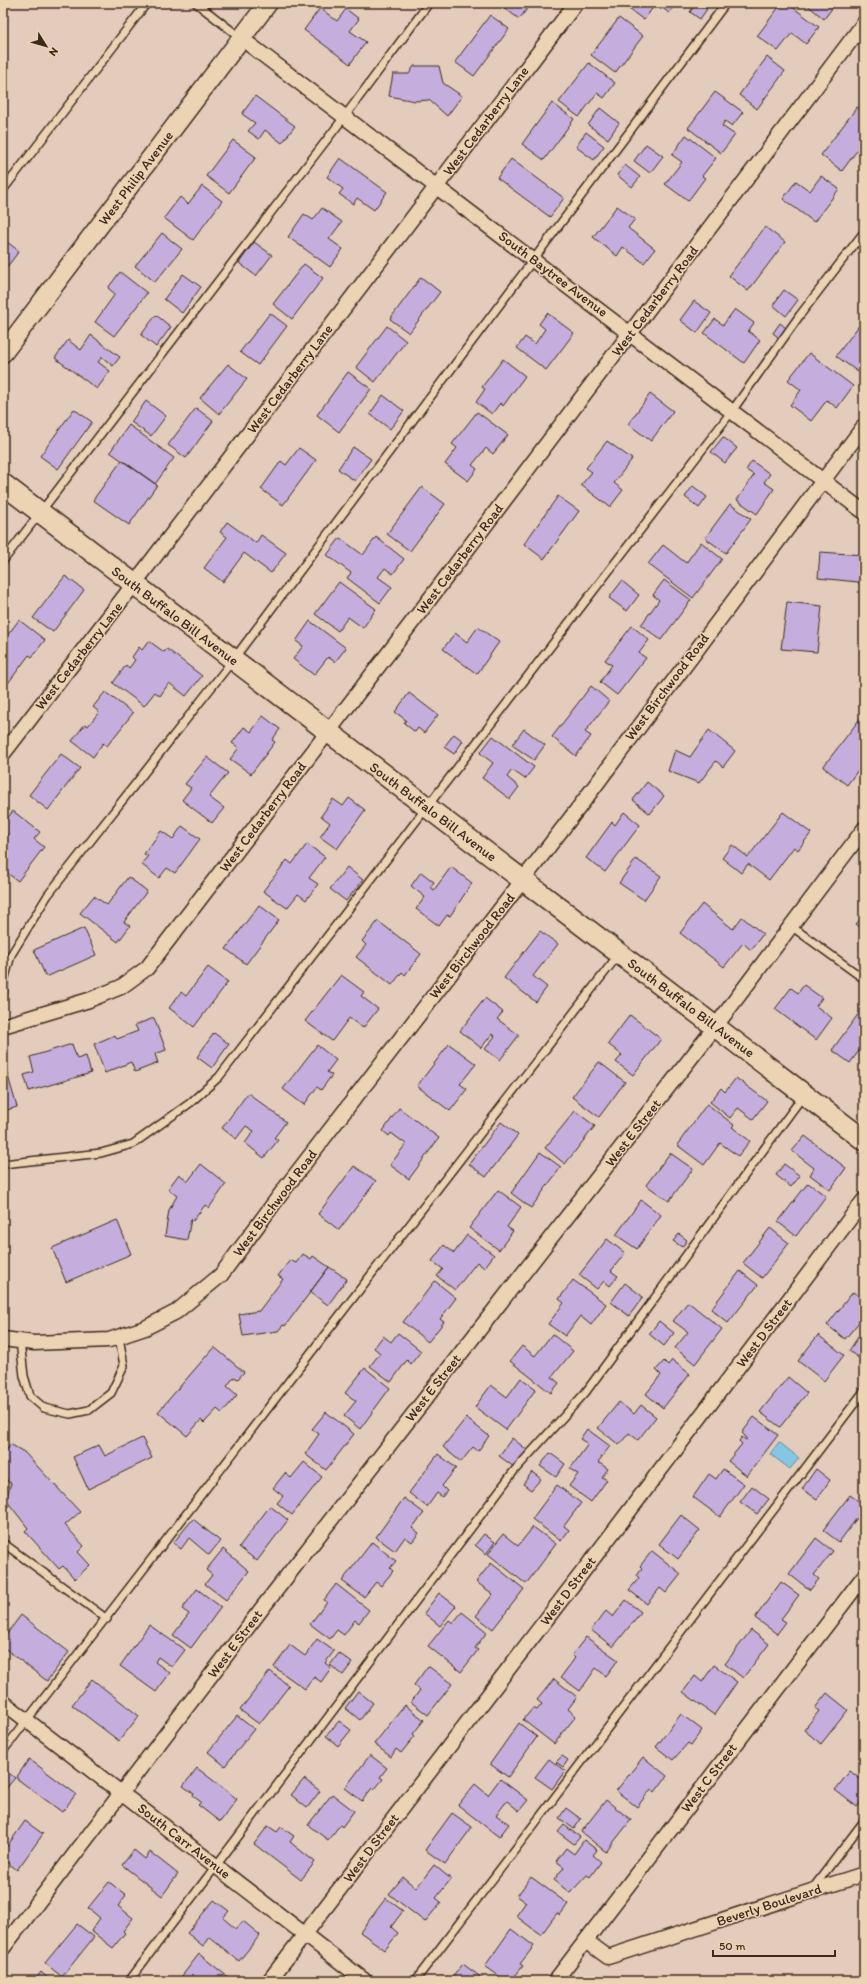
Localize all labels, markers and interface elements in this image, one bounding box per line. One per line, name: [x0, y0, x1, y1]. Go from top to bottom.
north arrow: [26, 26, 66, 66]
text: N: [46, 45, 61, 59]
street label: West Cedarberry Lane: [439, 63, 533, 179]
street label: West Philip Avenue: [95, 127, 177, 229]
street label: South Baytree Avenue: [495, 227, 611, 321]
street label: West Cedarberry Road: [608, 242, 702, 360]
street label: West Cedarberry Lane: [243, 321, 337, 437]
street label: West Cedarberry Road: [413, 500, 507, 618]
street label: South Buffalo Bill Avenue: [108, 563, 242, 669]
street label: West Cedarberry Lane: [32, 598, 127, 713]
street label: West Birchwood Road: [621, 630, 713, 744]
street label: West Cedarberry Road: [216, 758, 310, 876]
street label: South Buffalo Bill Avenue: [366, 759, 500, 865]
street label: West Birchwood Road: [425, 889, 519, 1002]
street label: South Buffalo Bill Avenue: [624, 955, 758, 1061]
street label: West E Street: [601, 1096, 665, 1170]
street label: West Birchwood Road: [229, 1146, 321, 1260]
street label: West D Street: [733, 1295, 795, 1371]
street label: West E Street: [401, 1351, 465, 1425]
street label: West D Street: [537, 1553, 599, 1629]
street label: West E Street: [204, 1607, 266, 1681]
street label: West C Street: [677, 1740, 741, 1816]
street label: South Carr Avenue: [134, 1799, 234, 1883]
street label: West D Street: [340, 1810, 402, 1886]
street label: Beverly Boulevard: [714, 1880, 824, 1930]
scale bar: [713, 1932, 835, 1958]
text: 50 m: [719, 1939, 745, 1953]

